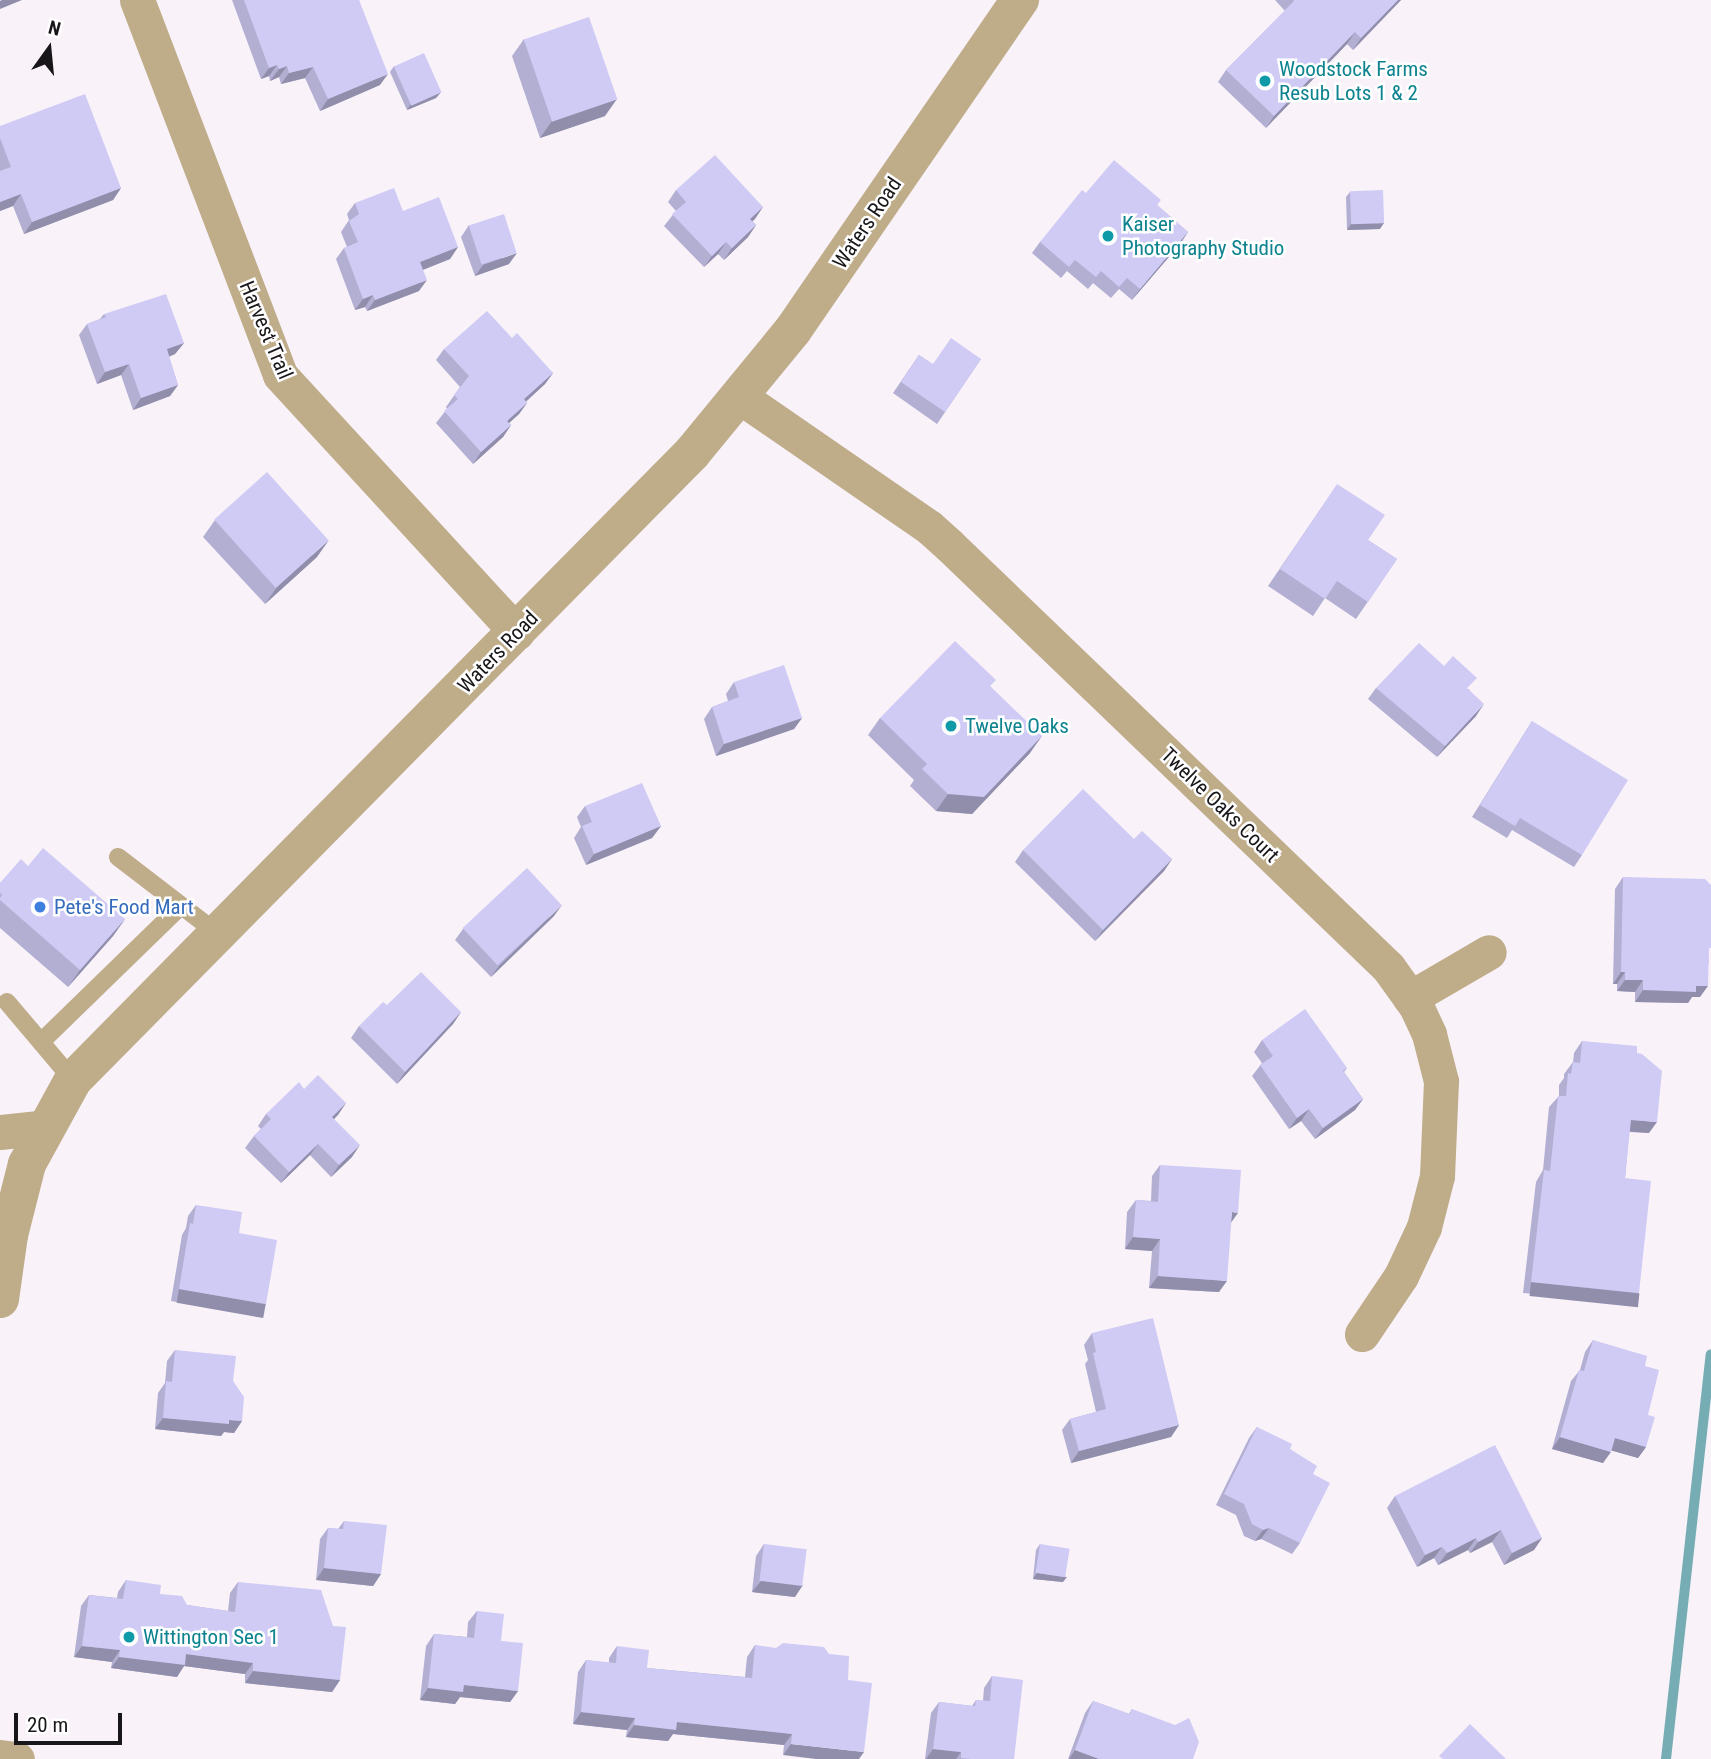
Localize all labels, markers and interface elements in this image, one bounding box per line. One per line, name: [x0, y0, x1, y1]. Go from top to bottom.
north arrow: [14, 14, 84, 84]
text: N: [46, 16, 63, 41]
place label: Woodstock Farms Resub Lots 1 & 2: [1279, 56, 1428, 106]
marker: Woodstock Farms Resub Lots 1 & 2: [1257, 73, 1273, 89]
street label: Waters Road: [827, 173, 907, 273]
place label: Kaiser Photography Studio: [1122, 211, 1284, 261]
marker: Kaiser Photography Studio: [1100, 228, 1116, 244]
street label: Harvest Trail: [234, 277, 298, 383]
street label: Waters Road: [453, 606, 543, 698]
place label: Twelve Oaks: [965, 713, 1069, 739]
marker: Twelve Oaks: [943, 718, 959, 734]
street label: Twelve Oaks Court: [1156, 742, 1284, 868]
place label: Pete's Food Mart: [54, 894, 194, 920]
marker: Pete's Food Mart: [32, 899, 48, 915]
place label: Wittington Sec 1: [143, 1624, 279, 1650]
marker: Wittington Sec 1: [121, 1629, 137, 1645]
scale bar: [18, 1700, 126, 1744]
text: 20 m: [27, 1713, 68, 1737]

